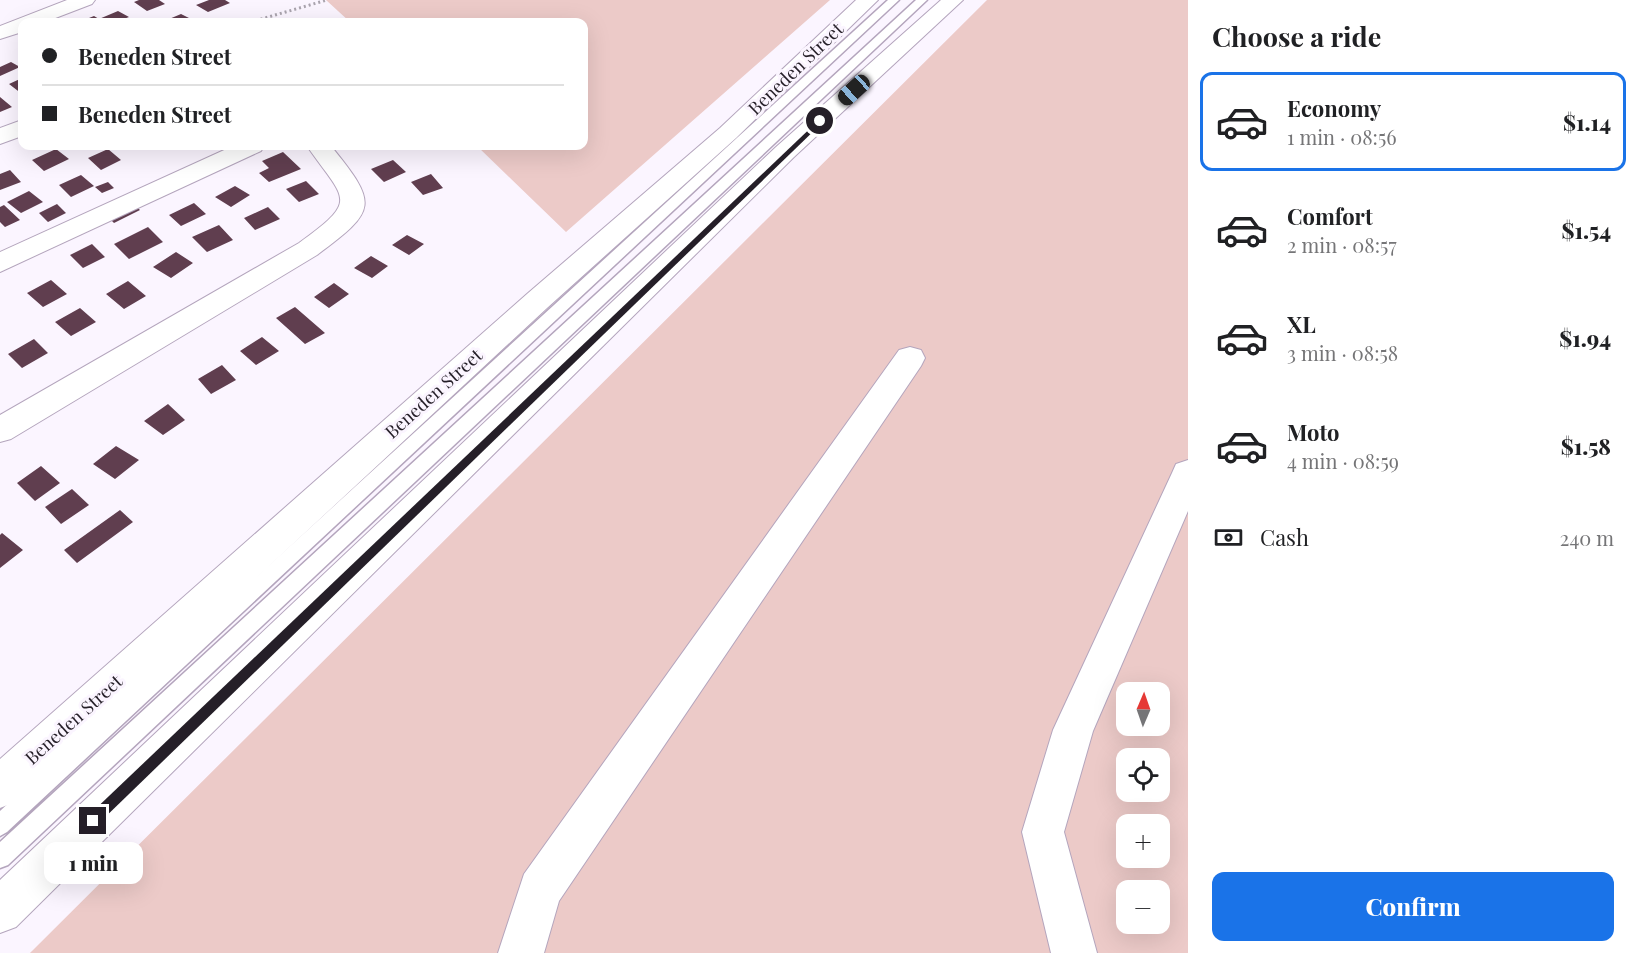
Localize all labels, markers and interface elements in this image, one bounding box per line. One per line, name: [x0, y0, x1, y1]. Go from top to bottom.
street label: Beneden Street: [743, 16, 848, 120]
text: Choose a ride: [1212, 18, 1381, 54]
text: Beneden Street: [78, 41, 232, 71]
car: [835, 71, 873, 109]
text: Economy: [1287, 93, 1381, 123]
icon: car: [1215, 95, 1269, 149]
text: Beneden Street: [78, 99, 232, 129]
route start: [806, 107, 833, 134]
text: $1.14: [1563, 107, 1611, 137]
text: 1 min · 08:56: [1287, 123, 1397, 150]
text: Comfort: [1287, 201, 1373, 231]
icon: car: [1215, 203, 1269, 257]
text: $1.54: [1562, 215, 1611, 245]
text: 2 min · 08:57: [1287, 231, 1397, 258]
text: XL: [1287, 309, 1316, 339]
icon: car: [1215, 311, 1269, 365]
text: $1.94: [1559, 323, 1611, 353]
text: 3 min · 08:58: [1287, 339, 1398, 366]
street label: Beneden Street: [379, 343, 488, 443]
text: Moto: [1287, 417, 1340, 447]
icon: car: [1215, 419, 1269, 473]
text: $1.58: [1561, 431, 1611, 461]
text: 4 min · 08:59: [1287, 447, 1399, 474]
icon: cash: [1212, 521, 1245, 554]
text: Cash: [1260, 522, 1309, 552]
text: 240 m: [1560, 524, 1614, 551]
street label: Beneden Street: [19, 669, 128, 769]
north arrow: [1116, 682, 1170, 736]
map controls: [1116, 682, 1170, 934]
button: locate: [1116, 748, 1170, 802]
route end: [79, 807, 106, 834]
button: +: [1116, 814, 1170, 868]
callout: 1 min: [44, 842, 142, 884]
text: 1 min: [69, 849, 118, 876]
button: Confirm: [1212, 872, 1614, 941]
button: −: [1116, 880, 1170, 934]

